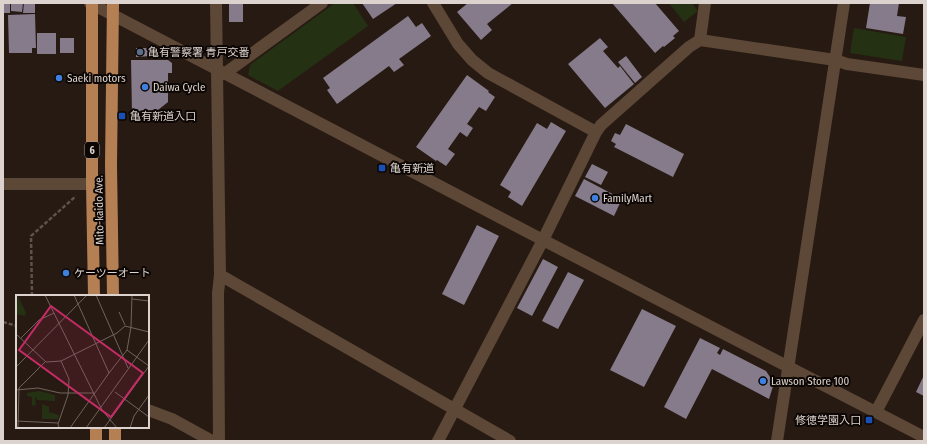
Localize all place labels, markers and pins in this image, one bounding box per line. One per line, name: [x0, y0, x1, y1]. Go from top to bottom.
place label: 亀有警察署 青戸交番: [148, 46, 250, 59]
marker: 亀有警察署 青戸交番: [135, 47, 145, 57]
place label: Saeki motors: [67, 72, 126, 85]
marker: Saeki motors: [54, 73, 64, 83]
place label: Daiwa Cycle: [153, 81, 205, 94]
marker: Daiwa Cycle: [140, 82, 150, 92]
place label: 亀有新道入口: [130, 110, 196, 123]
marker: 亀有新道入口: [117, 111, 127, 121]
place label: 亀有新道: [390, 162, 434, 175]
marker: 亀有新道: [377, 163, 387, 173]
place label: FamilyMart: [603, 192, 653, 205]
marker: FamilyMart: [590, 193, 600, 203]
place label: ケーツーオート: [74, 267, 151, 280]
marker: ケーツーオート: [61, 268, 71, 278]
place label: Lawson Store 100: [771, 375, 849, 388]
marker: Lawson Store 100: [758, 376, 768, 386]
place label: 修徳学園入口: [795, 414, 861, 427]
marker: 修徳学園入口: [864, 415, 874, 425]

